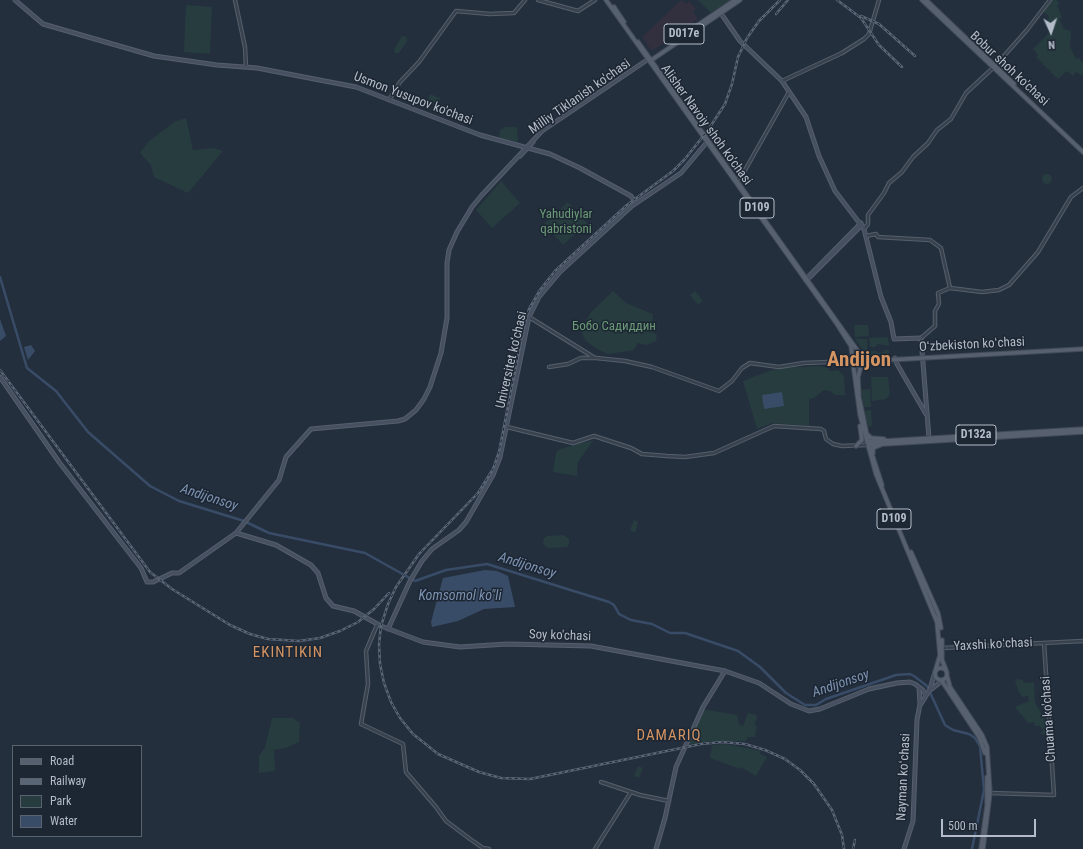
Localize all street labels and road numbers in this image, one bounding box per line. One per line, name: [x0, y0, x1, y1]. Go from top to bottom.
road number: D017e: [664, 24, 704, 44]
street label: Bobur shoh ko'chasi: [966, 28, 1052, 110]
street label: Milliy Tiklanish ko'chasi: [526, 56, 634, 138]
street label: Alisher Navoiy shoh ko'chasi: [657, 62, 755, 188]
street label: Usmon Yusupov ko'chasi: [351, 69, 475, 129]
road number: D109: [740, 198, 774, 218]
street label: Universitet kо‘chasi: [493, 310, 531, 410]
street label: Oʻzbekiston koʻchasi: [919, 334, 1025, 356]
road number: D132a: [956, 425, 996, 445]
road number: D109: [877, 509, 911, 529]
street label: Soy ko'chasi: [529, 627, 591, 645]
street label: Yaxshi koʻchasi: [953, 635, 1033, 655]
street label: Chuama ko'chasi: [1038, 676, 1060, 762]
street label: Nayman koʻchasi: [894, 733, 914, 821]

